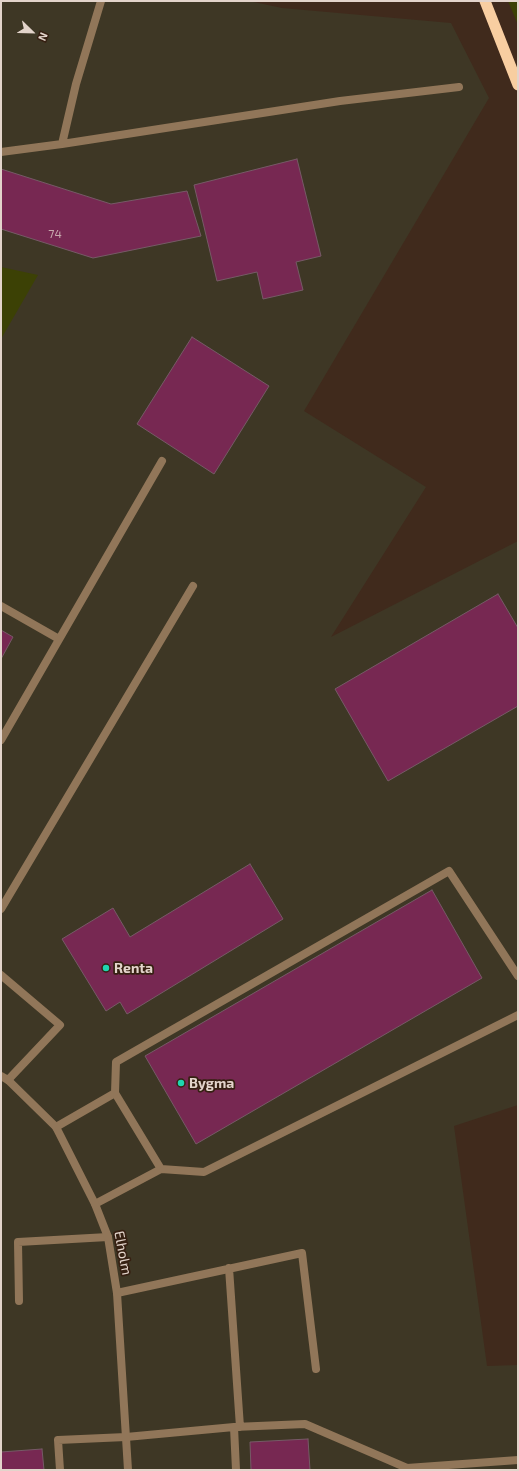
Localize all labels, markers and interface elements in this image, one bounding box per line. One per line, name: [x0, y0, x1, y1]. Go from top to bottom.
north arrow: [12, 12, 52, 52]
text: N: [36, 31, 51, 43]
house number: 74: [48, 227, 62, 241]
place label: Renta: [114, 960, 153, 976]
marker: Renta: [101, 963, 111, 973]
place label: Bygma: [189, 1075, 234, 1091]
marker: Bygma: [176, 1078, 186, 1088]
street label: Elholm: [111, 1230, 135, 1276]

